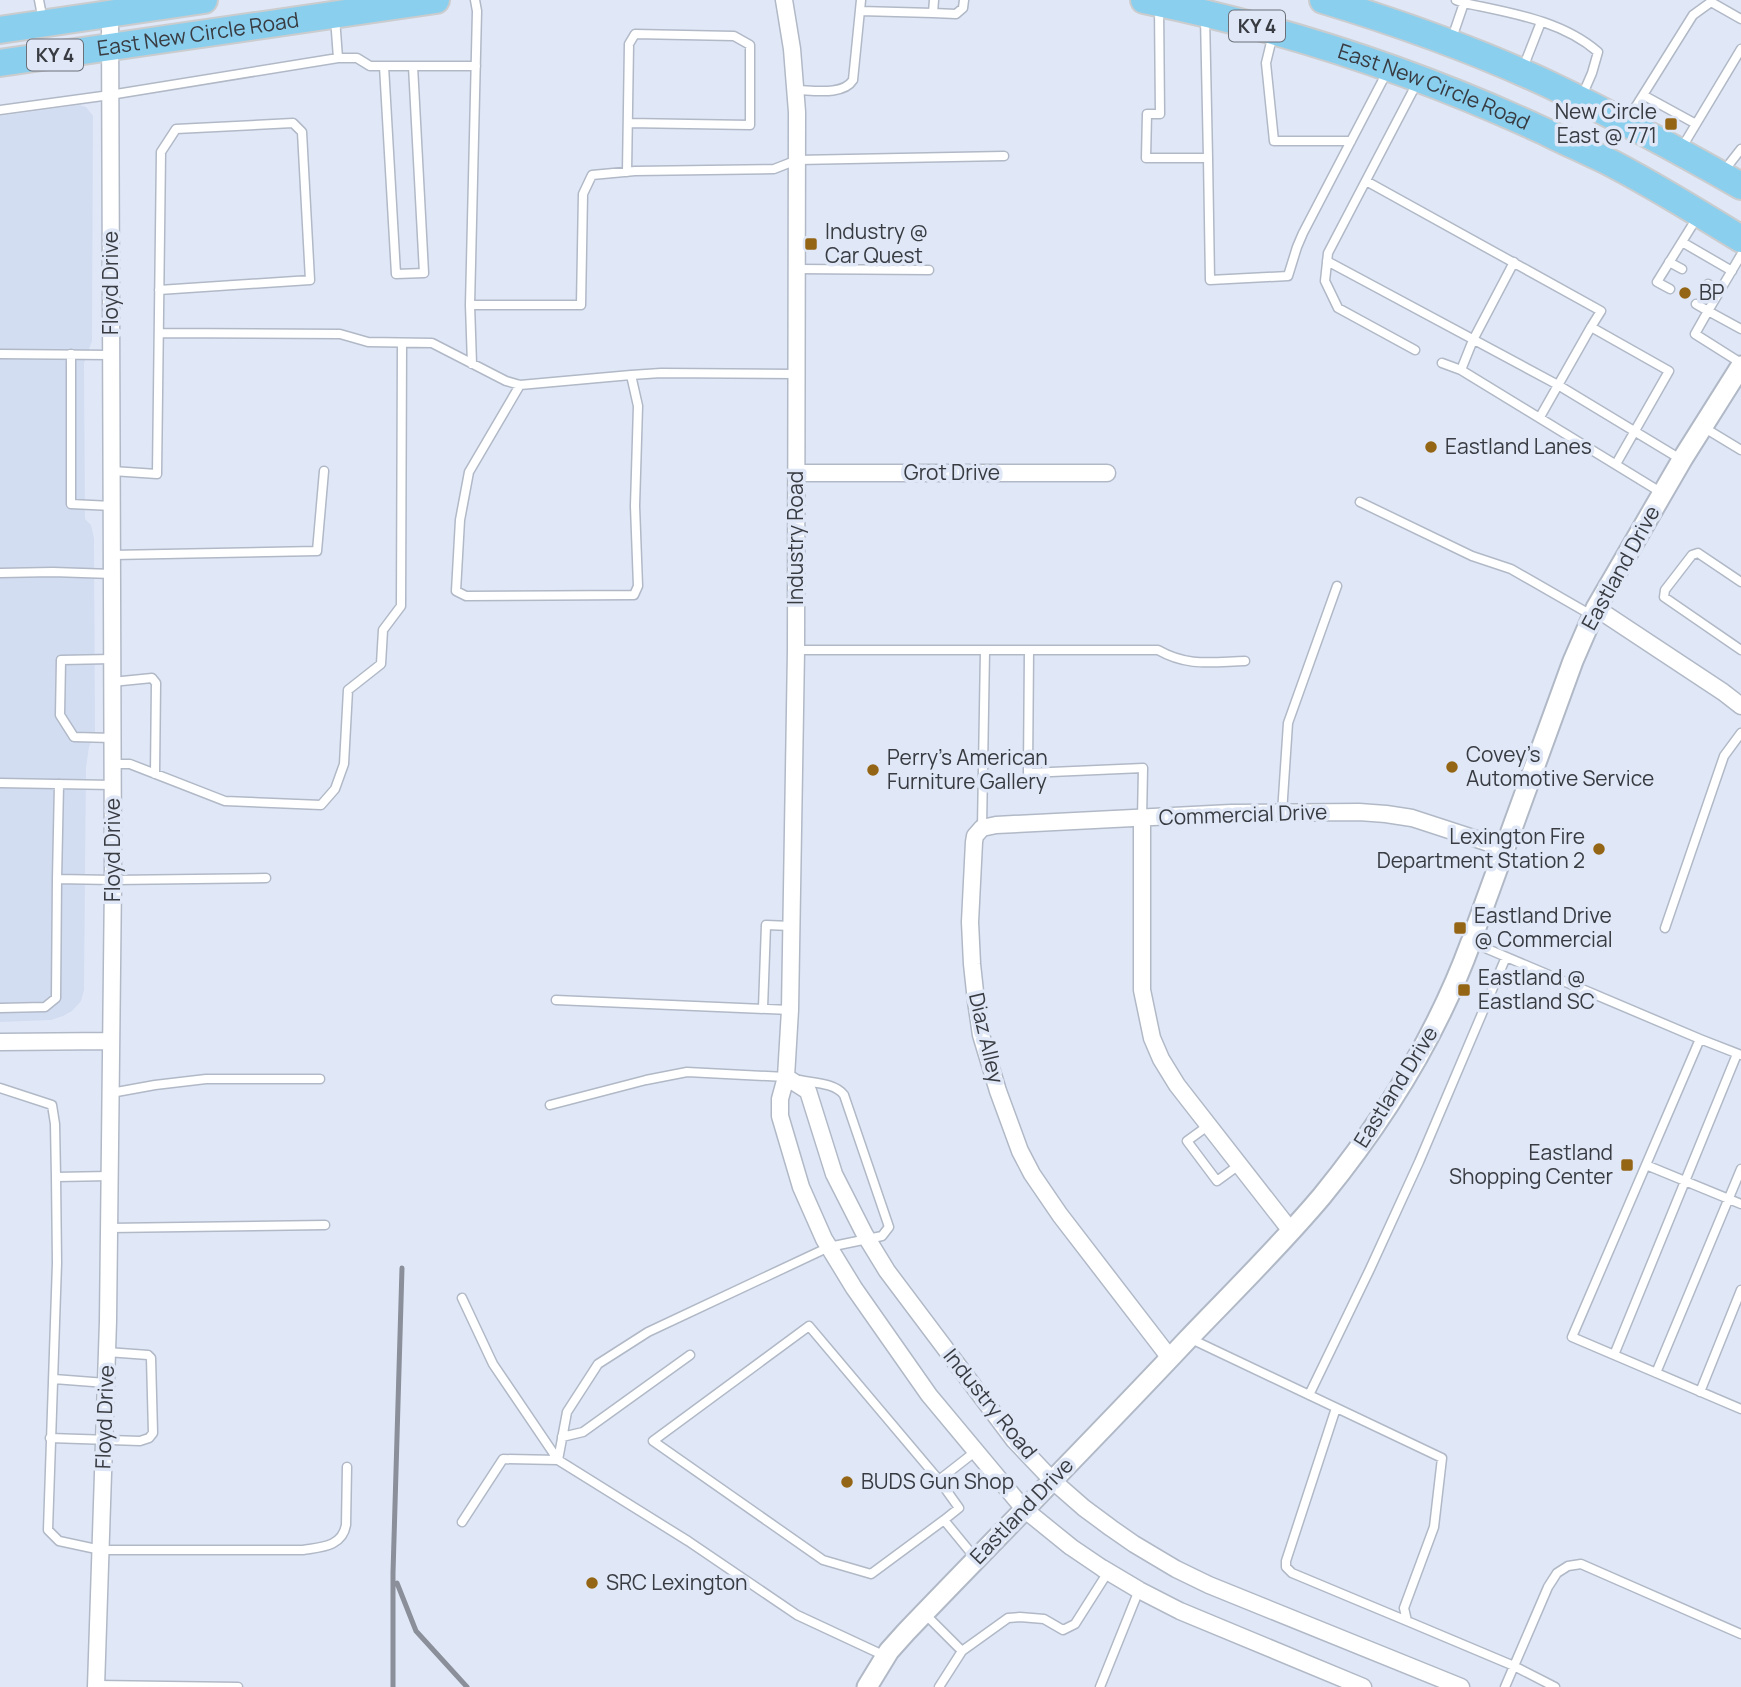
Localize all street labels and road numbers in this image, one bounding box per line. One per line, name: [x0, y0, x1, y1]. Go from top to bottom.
street label: East New Circle Road: [95, 5, 301, 62]
road number: KY 4: [1229, 10, 1285, 42]
street label: East New Circle Road: [1335, 36, 1535, 136]
road number: KY 4: [27, 40, 83, 70]
street label: Floyd Drive: [96, 231, 124, 335]
street label: Grot Drive: [904, 458, 1000, 486]
street label: Industry Road: [781, 471, 809, 605]
street label: Eastland Drive: [1574, 500, 1666, 635]
street label: Commercial Drive: [1158, 797, 1328, 831]
street label: Floyd Drive: [98, 798, 126, 902]
street label: Diaz Alley: [963, 990, 1011, 1086]
street label: Eastland Drive: [1347, 1021, 1444, 1152]
street label: Industry Road: [938, 1342, 1044, 1464]
street label: Floyd Drive: [88, 1365, 120, 1469]
street label: Eastland Drive: [963, 1451, 1079, 1570]

